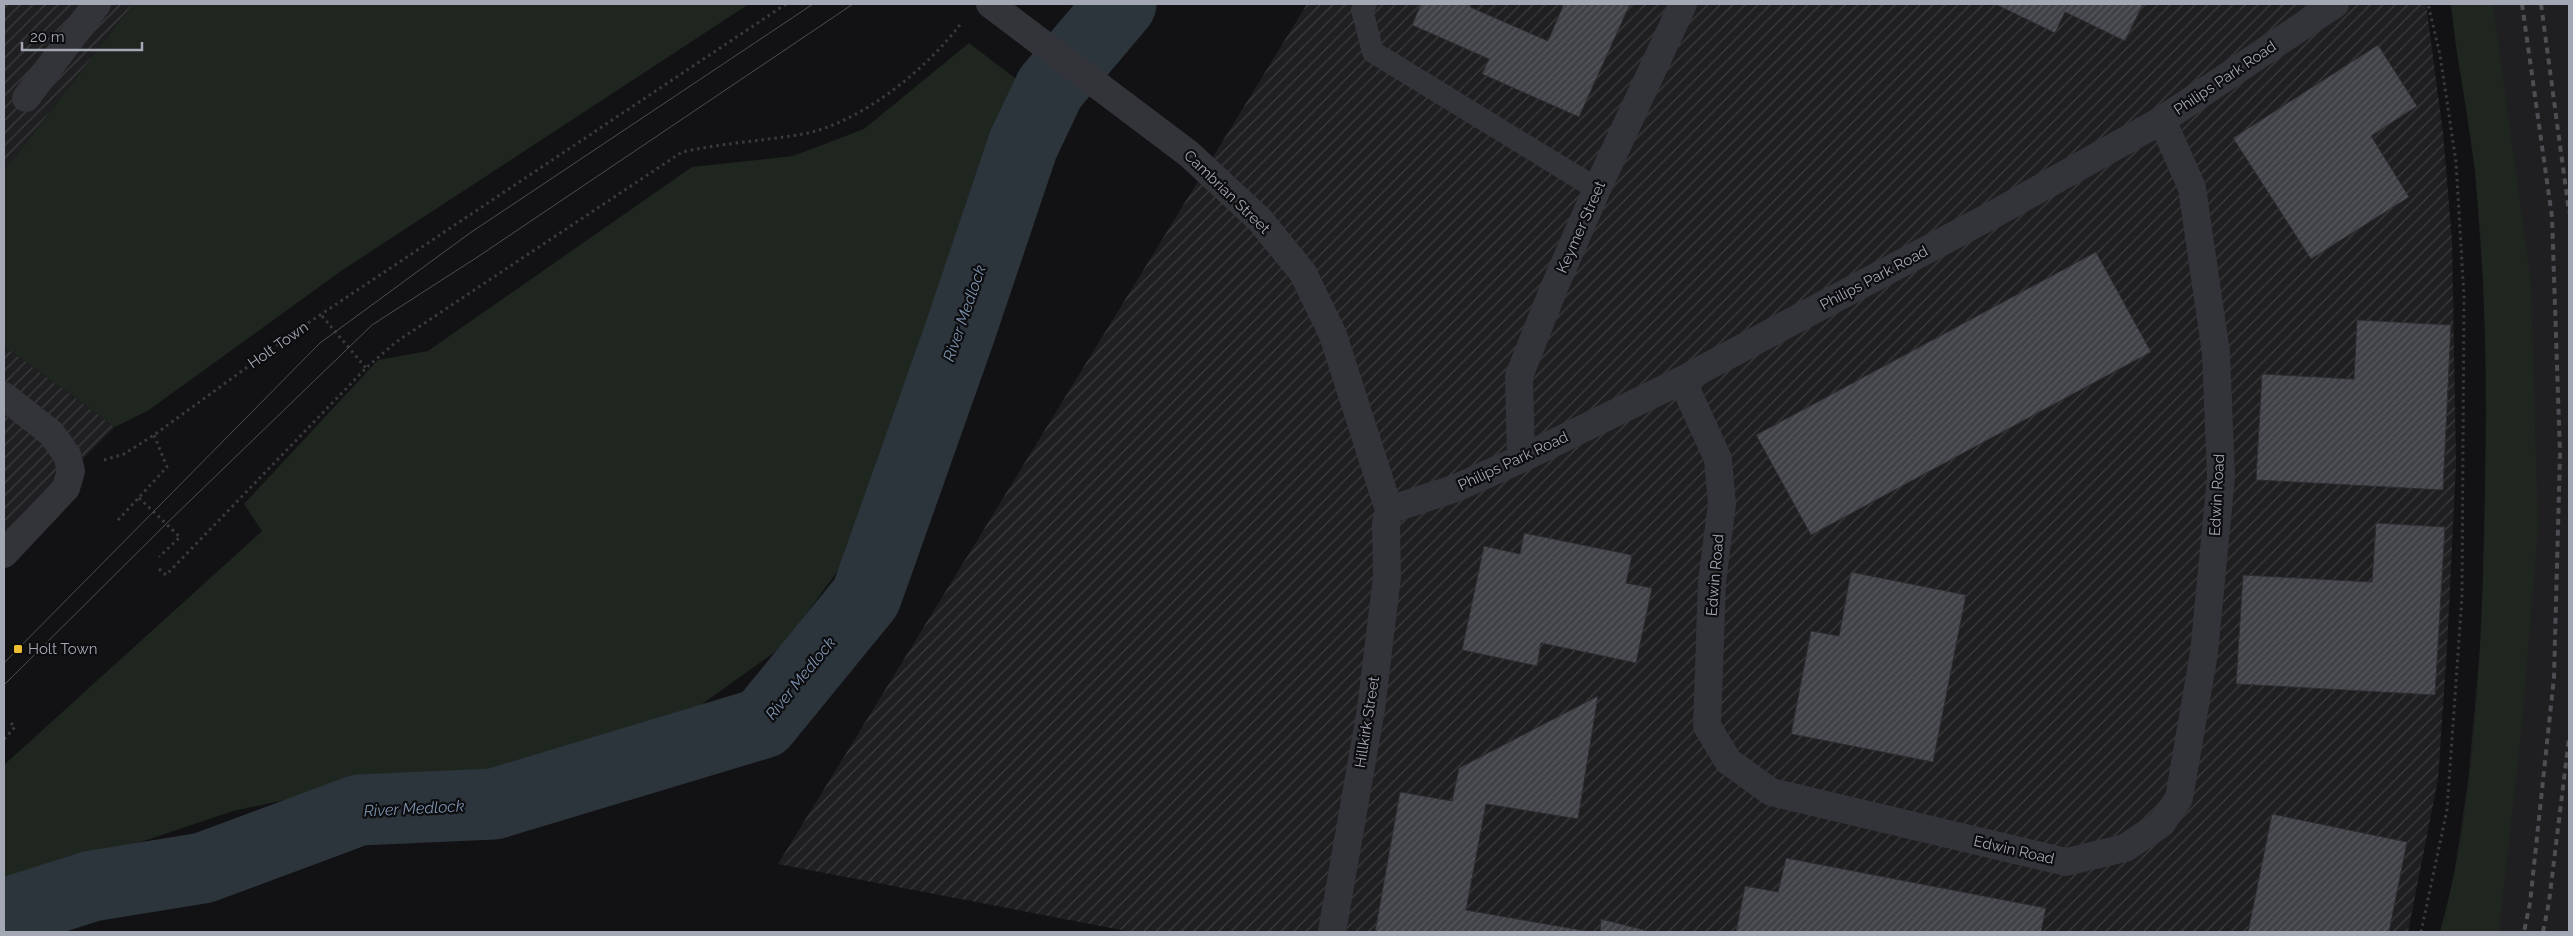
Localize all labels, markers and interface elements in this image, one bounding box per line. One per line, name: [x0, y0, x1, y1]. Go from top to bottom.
scale bar: [22, 20, 142, 52]
text: 20 m: [30, 28, 65, 46]
street label: Philips Park Road: [2170, 37, 2280, 119]
street label: Cambrian Street: [1180, 146, 1274, 238]
street label: Keymer Street: [1553, 178, 1609, 276]
street label: Philips Park Road: [1817, 242, 1931, 314]
water label: River Medlock: [939, 262, 990, 364]
street label: Holt Town: [244, 318, 312, 372]
street label: Philips Park Road: [1455, 428, 1571, 494]
street label: Edwin Road: [2206, 453, 2228, 537]
street label: Edwin Road: [1702, 533, 1728, 617]
water label: River Medlock: [761, 633, 840, 723]
place label: Holt Town: [28, 640, 97, 658]
marker: Holt Town: [12, 643, 24, 655]
street label: Hillkirk Street: [1351, 675, 1383, 769]
water label: River Medlock: [363, 796, 465, 821]
street label: Edwin Road: [1972, 832, 2056, 868]

